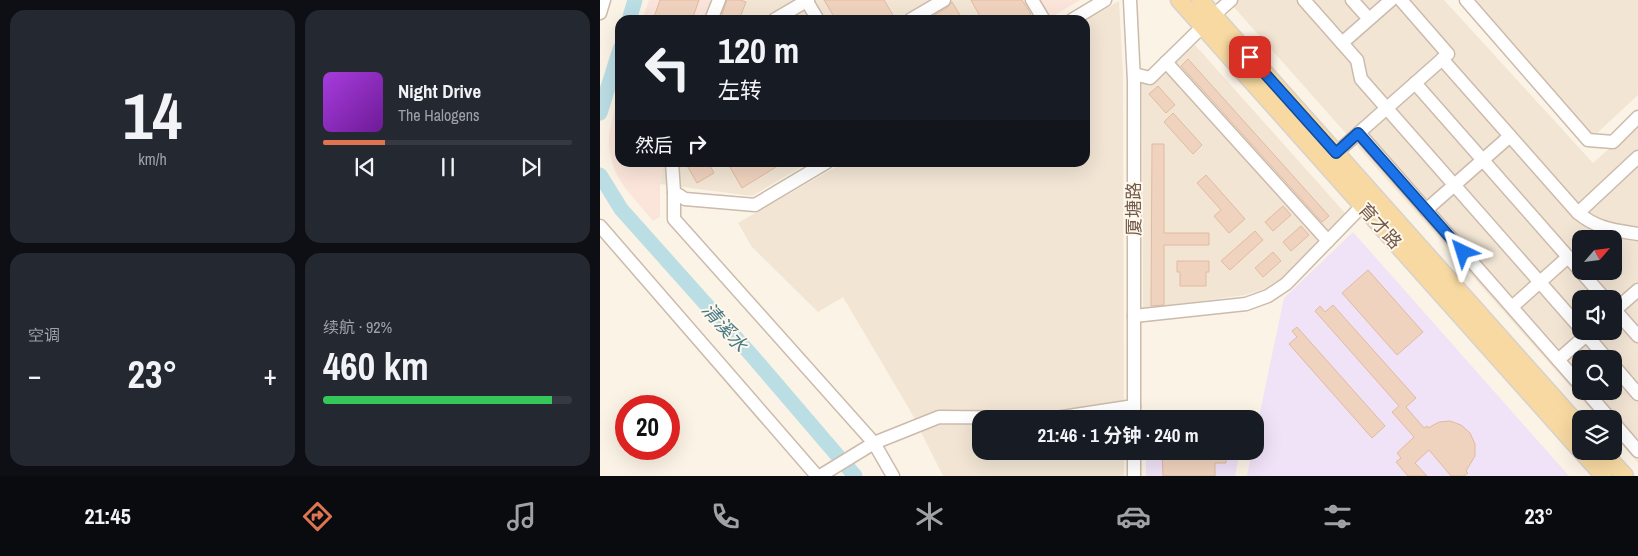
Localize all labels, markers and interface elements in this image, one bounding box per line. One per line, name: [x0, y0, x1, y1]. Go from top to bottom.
text: 120 m: [718, 27, 799, 74]
icon: left: [635, 35, 700, 100]
pin: [1229, 36, 1271, 78]
icon: arrive: [1236, 43, 1264, 71]
text: 14: [123, 72, 182, 159]
text: 左转: [718, 75, 762, 105]
text: Night Drive: [398, 78, 481, 104]
text: The Halogens: [398, 104, 480, 126]
icon: right: [683, 130, 711, 158]
text: 然后: [635, 132, 673, 158]
text: km/h: [138, 148, 167, 170]
icon: previous: [351, 153, 379, 181]
icon: pause: [434, 153, 462, 181]
icon: next: [517, 153, 545, 181]
street label: 厦塘路: [1121, 182, 1146, 236]
street label: 育才路: [1353, 197, 1408, 254]
position arrow: [1436, 225, 1488, 277]
north arrow: [1572, 230, 1622, 280]
map controls: [1572, 230, 1622, 460]
button: sound: [1572, 290, 1622, 340]
water label: 清溪水: [696, 297, 754, 358]
text: 续航 · 92%: [323, 316, 392, 338]
text: 空调: [28, 324, 60, 346]
text: 460 km: [323, 341, 429, 392]
text: 23°: [128, 349, 177, 400]
button: search: [1572, 350, 1622, 400]
text: −: [28, 356, 41, 394]
text: +: [264, 356, 277, 394]
speed limit sign: 20: [615, 395, 680, 460]
button: layers: [1572, 410, 1622, 460]
text: 21:46 · 1 分钟 · 240 m: [1037, 422, 1199, 448]
icon: directions: [300, 499, 335, 534]
icon: music: [504, 499, 539, 534]
icon: phone: [708, 499, 743, 534]
icon: climate: [912, 499, 947, 534]
icon: car: [1116, 499, 1151, 534]
icon: filters: [1320, 499, 1355, 534]
text: 21:45: [85, 501, 131, 531]
text: 23°: [1524, 501, 1553, 531]

